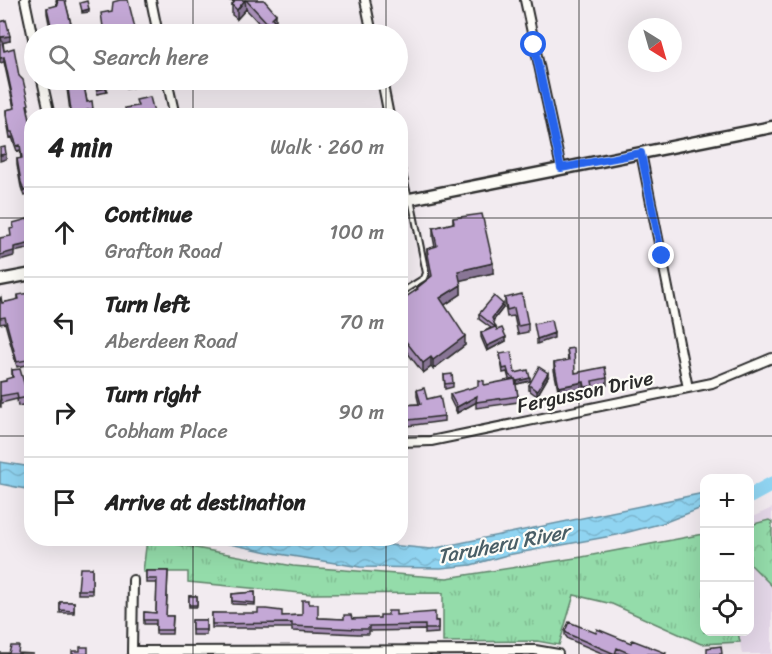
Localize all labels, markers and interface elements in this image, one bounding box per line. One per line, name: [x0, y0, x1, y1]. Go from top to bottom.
north arrow: [628, 18, 682, 72]
search box: [24, 24, 408, 90]
route start: [520, 31, 546, 57]
text: Search here: [93, 38, 209, 77]
icon: search: [45, 41, 78, 74]
text: 4 min: [48, 124, 112, 170]
text: Walk · 260 m: [270, 130, 384, 165]
text: Continue: [105, 195, 193, 234]
text: 100 m: [330, 215, 384, 250]
icon: ahead: [48, 216, 81, 249]
text: Grafton Road: [105, 234, 221, 269]
route end: [648, 242, 674, 268]
text: Turn left: [105, 285, 190, 324]
text: 70 m: [339, 305, 384, 340]
icon: left: [48, 306, 81, 339]
text: Aberdeen Road: [105, 324, 237, 359]
street label: Fergusson Drive: [514, 360, 656, 424]
text: Turn right: [105, 375, 200, 414]
text: 90 m: [339, 395, 384, 430]
icon: right: [48, 396, 81, 429]
text: Cobham Place: [105, 414, 228, 449]
map controls: [700, 474, 754, 636]
button: +: [700, 474, 754, 528]
text: Arrive at destination: [105, 483, 306, 522]
icon: arrive: [48, 486, 81, 519]
water label: Taruheru River: [434, 512, 577, 575]
button: −: [700, 528, 754, 582]
button: locate: [700, 582, 754, 636]

